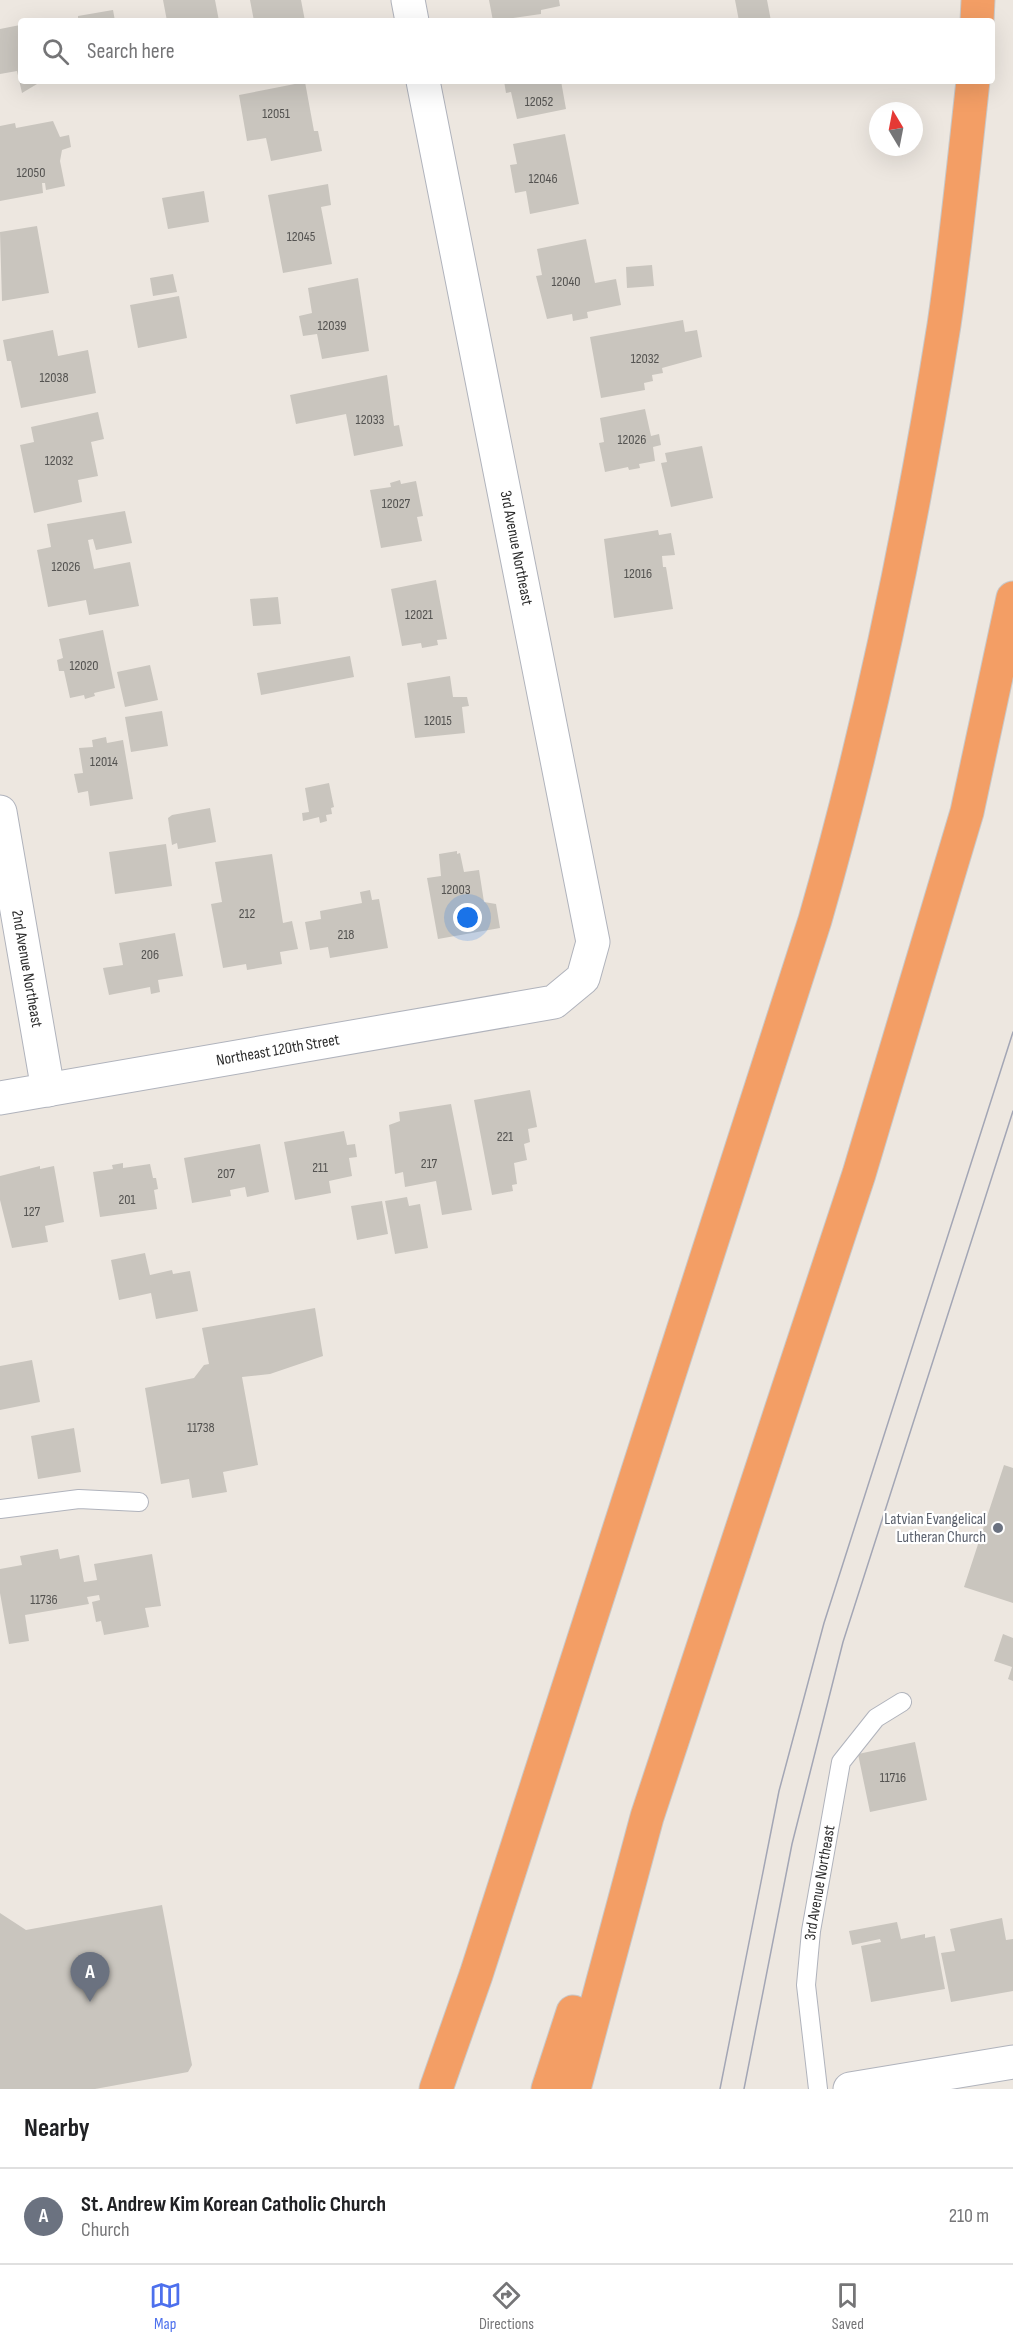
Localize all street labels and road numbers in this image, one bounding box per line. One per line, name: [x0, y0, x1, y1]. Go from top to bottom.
street label: 3rd Avenue Northeast: [496, 489, 536, 607]
street label: 2nd Avenue Northeast: [8, 908, 47, 1029]
street label: Northeast 120th Street: [215, 1030, 341, 1070]
street label: 3rd Avenue Northeast: [801, 1823, 839, 1941]

